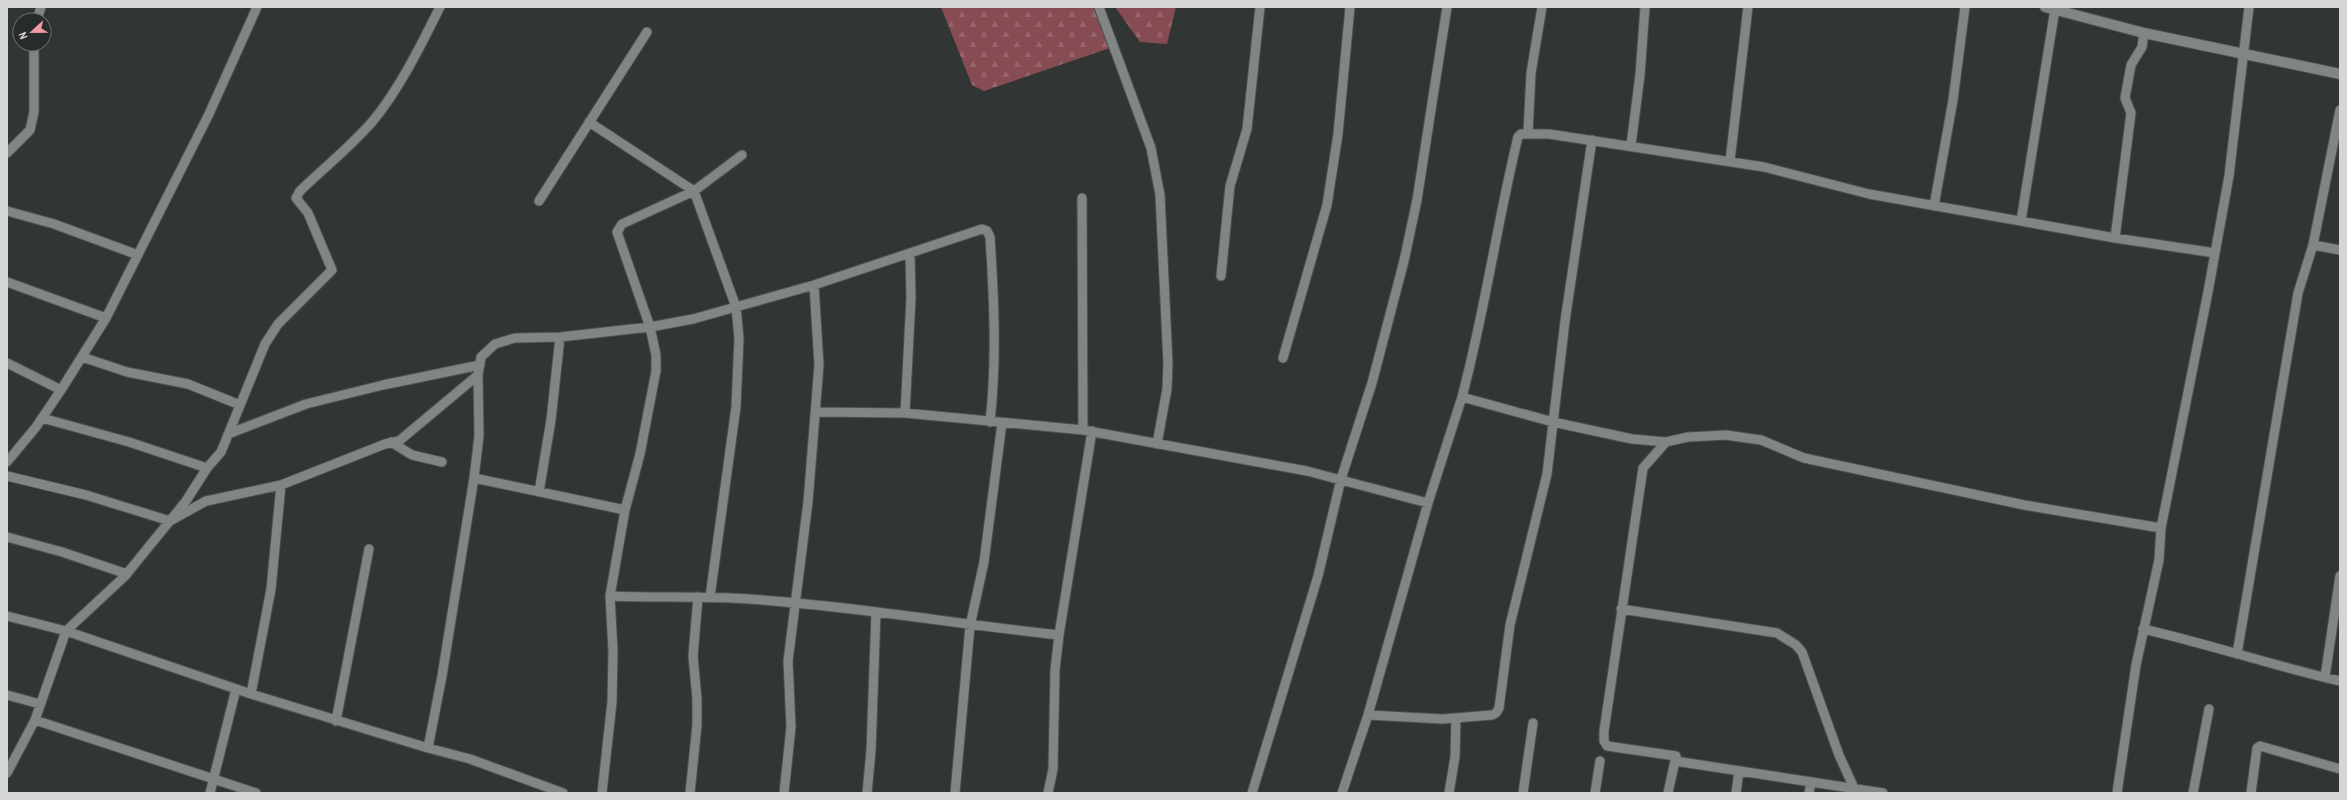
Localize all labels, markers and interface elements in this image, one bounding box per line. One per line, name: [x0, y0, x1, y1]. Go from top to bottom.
north arrow: [12, 12, 52, 52]
text: N: [15, 30, 30, 41]

